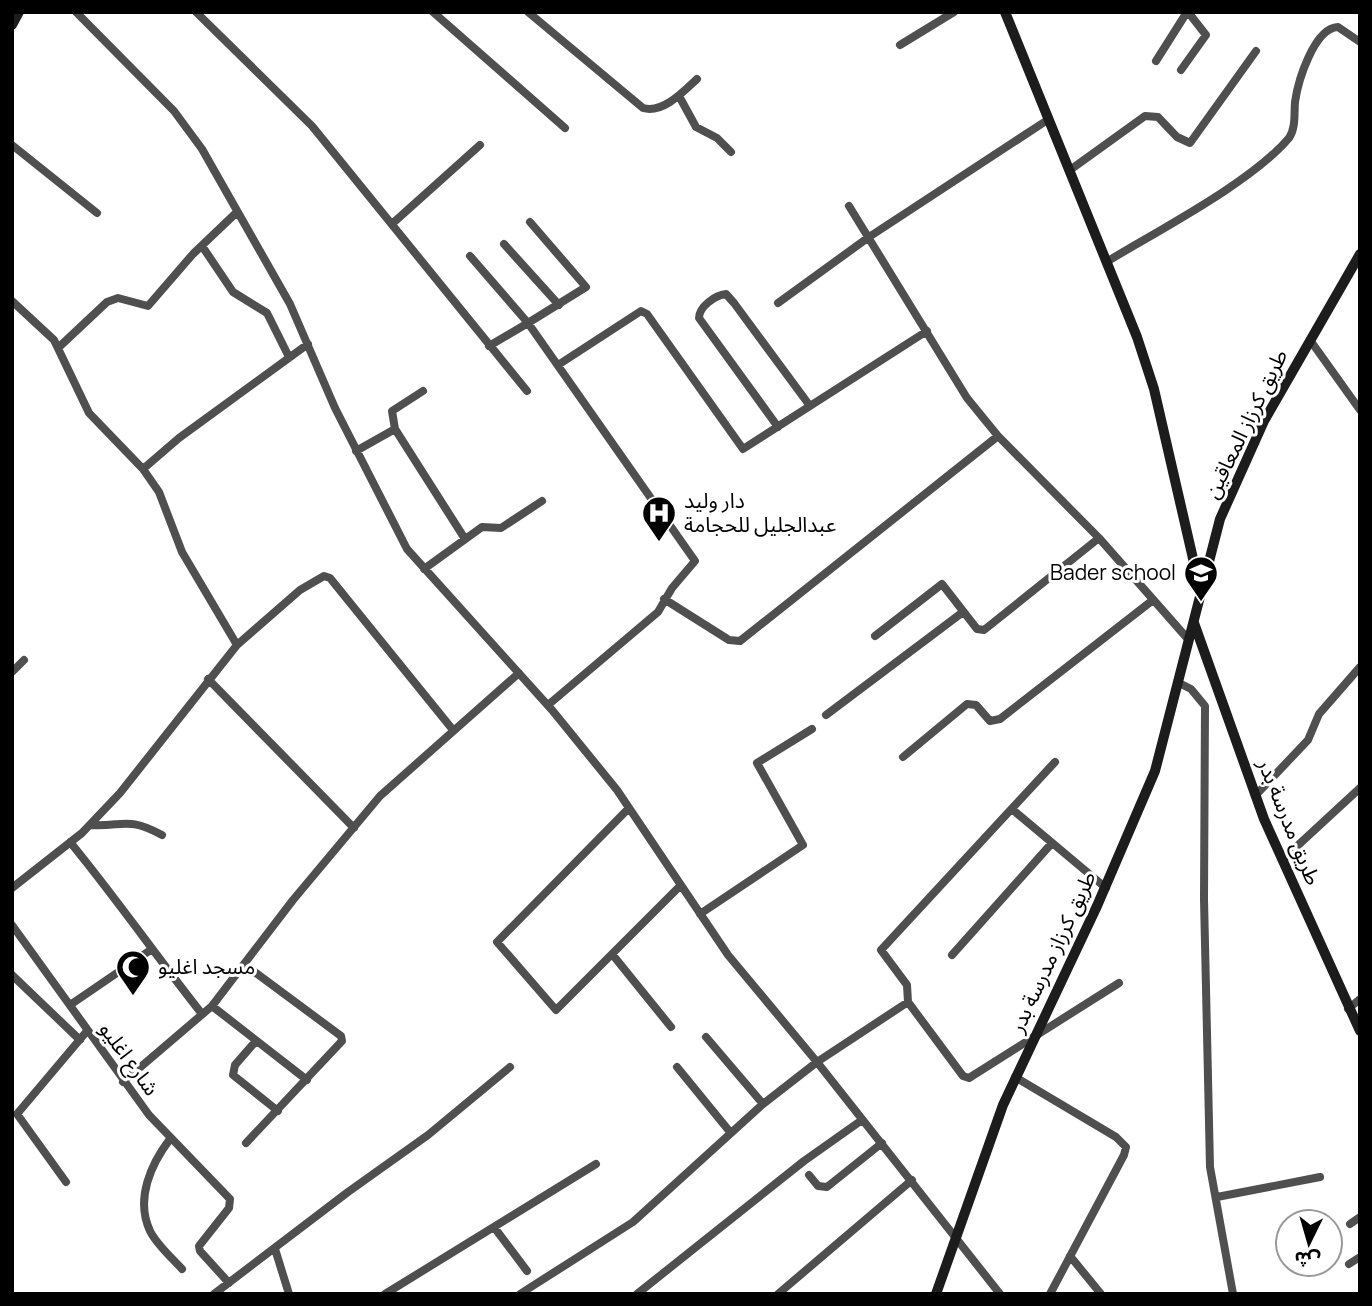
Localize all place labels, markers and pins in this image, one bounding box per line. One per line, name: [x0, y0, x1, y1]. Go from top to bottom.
place label: دار وليد عبدالجليل للحجامة: [684, 486, 836, 538]
hospital icon: دار وليد عبدالجليل للحجامة: [640, 494, 678, 543]
school or university icon: Bader school: [1182, 554, 1220, 603]
place label: Bader school: [1050, 558, 1176, 586]
mosque icon: مسجد اغليو: [114, 948, 152, 997]
place label: مسجد اغليو: [158, 952, 255, 980]

